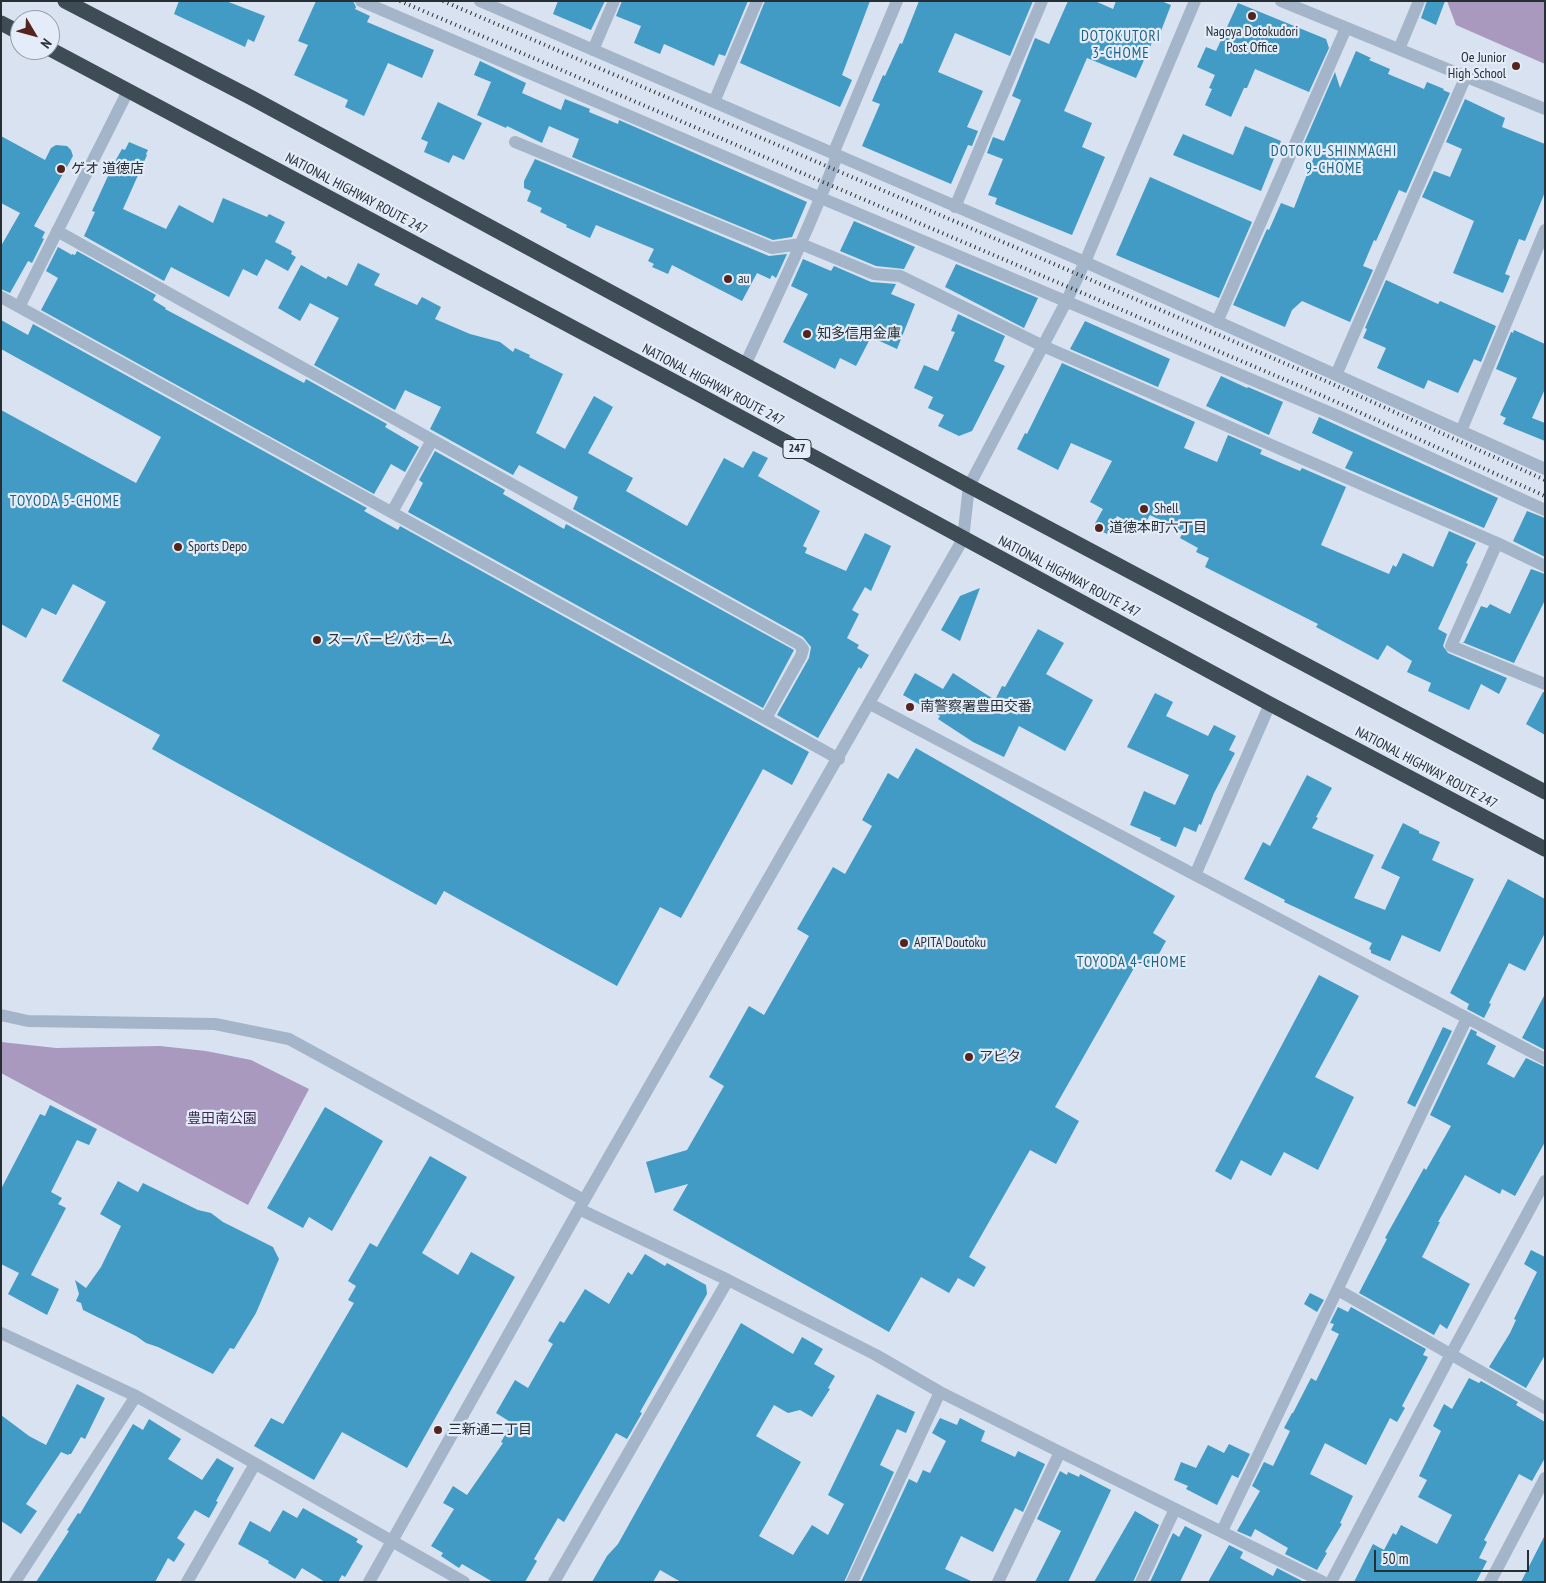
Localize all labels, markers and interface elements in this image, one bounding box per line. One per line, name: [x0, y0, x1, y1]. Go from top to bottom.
north arrow: [10, 10, 60, 60]
marker: Nagoya Dotokudori Post Office: [1246, 10, 1258, 22]
place label: Nagoya Dotokudori Post Office: [1206, 24, 1298, 56]
district label: DOTOKUTORI 3-CHOME: [1080, 28, 1162, 63]
text: N: [37, 35, 56, 52]
place label: Oe Junior High School: [1448, 50, 1506, 82]
marker: Oe Junior High School: [1510, 60, 1522, 72]
district label: DOTOKU-SHINMACHI 9-CHOME: [1269, 143, 1399, 178]
street label: NATIONAL HIGHWAY ROUTE 247: [282, 149, 430, 239]
place label: ゲオ 道徳店: [71, 161, 144, 177]
marker: ゲオ 道徳店: [55, 163, 67, 175]
place label: au: [738, 271, 750, 287]
marker: au: [722, 273, 734, 285]
place label: 知多信用金庫: [817, 326, 901, 342]
marker: 知多信用金庫: [801, 328, 813, 340]
street label: NATIONAL HIGHWAY ROUTE 247: [639, 340, 787, 430]
road number: 247: [783, 439, 811, 458]
district label: TOYODA 5-CHOME: [8, 493, 122, 511]
place label: Shell: [1154, 501, 1178, 517]
marker: Shell: [1138, 503, 1150, 515]
place label: 道徳本町六丁目: [1109, 520, 1207, 536]
marker: 道徳本町六丁目: [1093, 522, 1105, 534]
street label: NATIONAL HIGHWAY ROUTE 247: [995, 532, 1143, 622]
place label: Sports Depo: [188, 539, 247, 555]
marker: Sports Depo: [172, 541, 184, 553]
place label: スーパービバホーム: [327, 632, 453, 648]
marker: スーパービバホーム: [311, 634, 323, 646]
place label: 南警察署豊田交番: [920, 699, 1032, 715]
marker: 南警察署豊田交番: [904, 701, 916, 713]
street label: NATIONAL HIGHWAY ROUTE 247: [1352, 723, 1500, 813]
place label: APITA Doutoku: [914, 935, 986, 951]
marker: APITA Doutoku: [898, 937, 910, 949]
district label: TOYODA 4-CHOME: [1075, 954, 1189, 972]
place label: アピタ: [979, 1049, 1021, 1065]
marker: アピタ: [963, 1051, 975, 1063]
park label: 豊田南公園: [187, 1111, 257, 1127]
place label: 三新通二丁目: [448, 1422, 532, 1438]
marker: 三新通二丁目: [432, 1424, 444, 1436]
scale bar: [1376, 1540, 1531, 1572]
text: 50 m: [1382, 1549, 1408, 1568]

